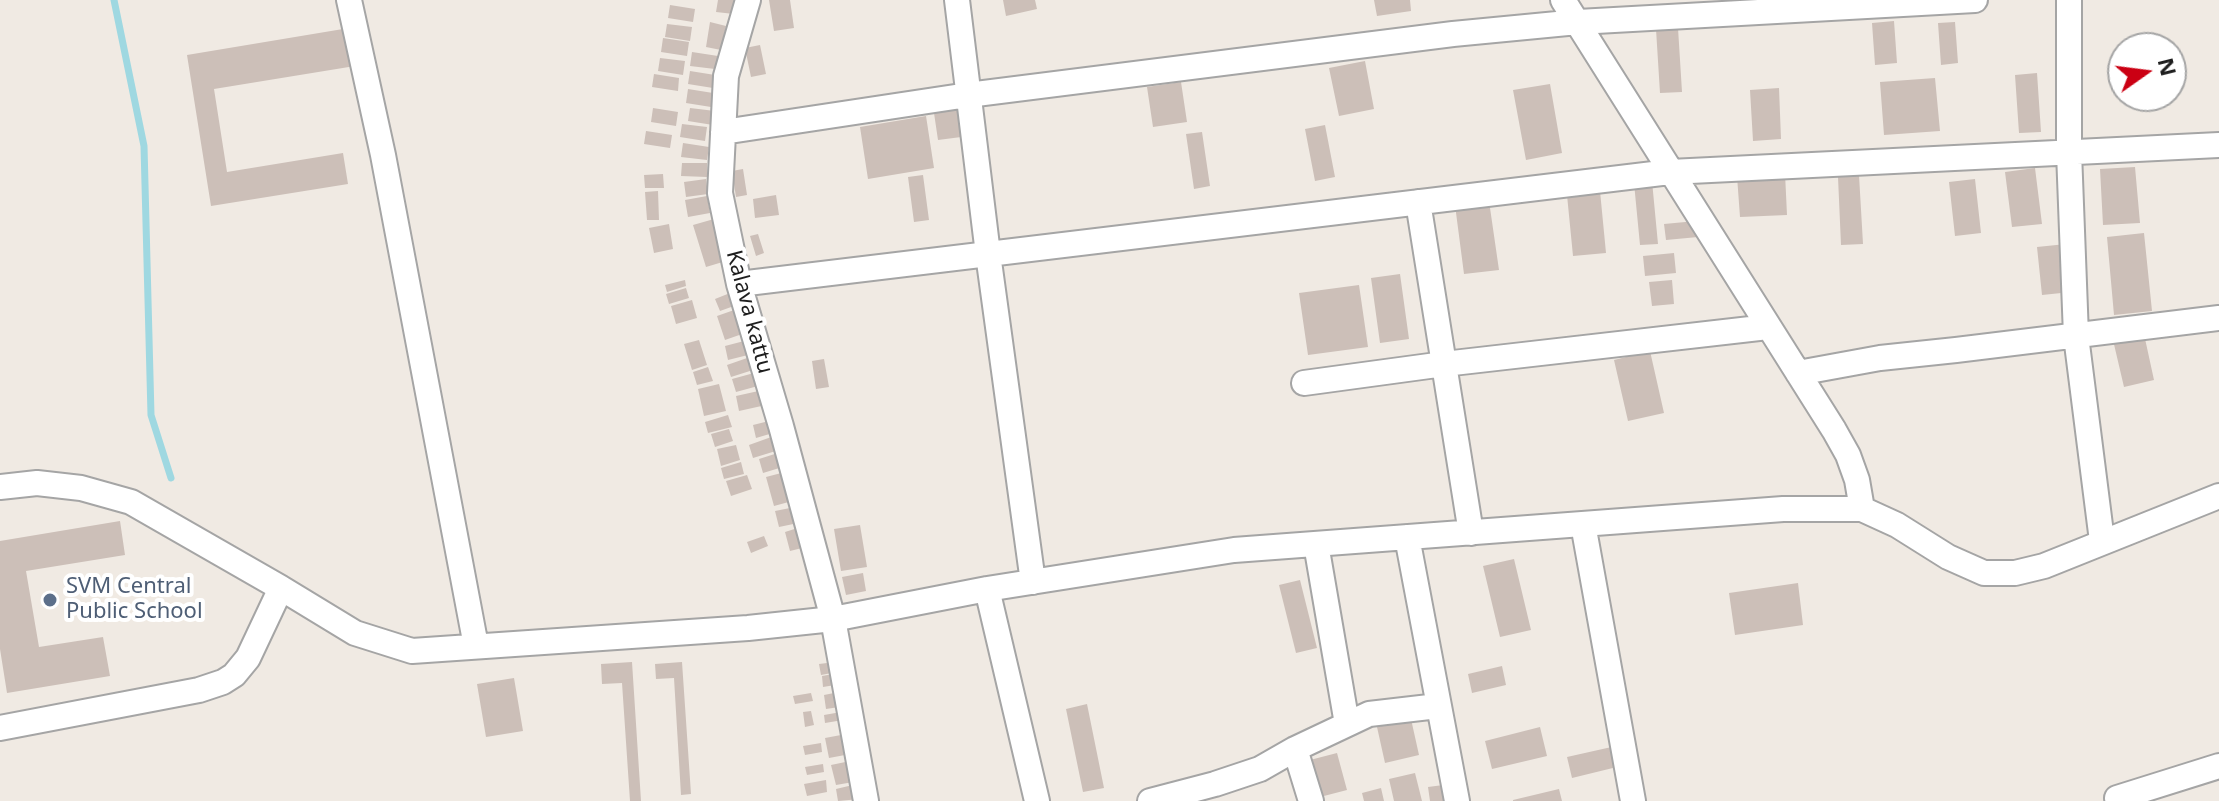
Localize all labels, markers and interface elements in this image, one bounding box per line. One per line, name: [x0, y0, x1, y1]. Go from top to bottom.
north arrow: [2107, 32, 2187, 112]
text: N: [2152, 54, 2185, 79]
street label: Kalava kattu: [720, 247, 778, 377]
place label: SVM Central Public School: [66, 574, 203, 626]
marker: SVM Central Public School: [41, 591, 59, 609]

